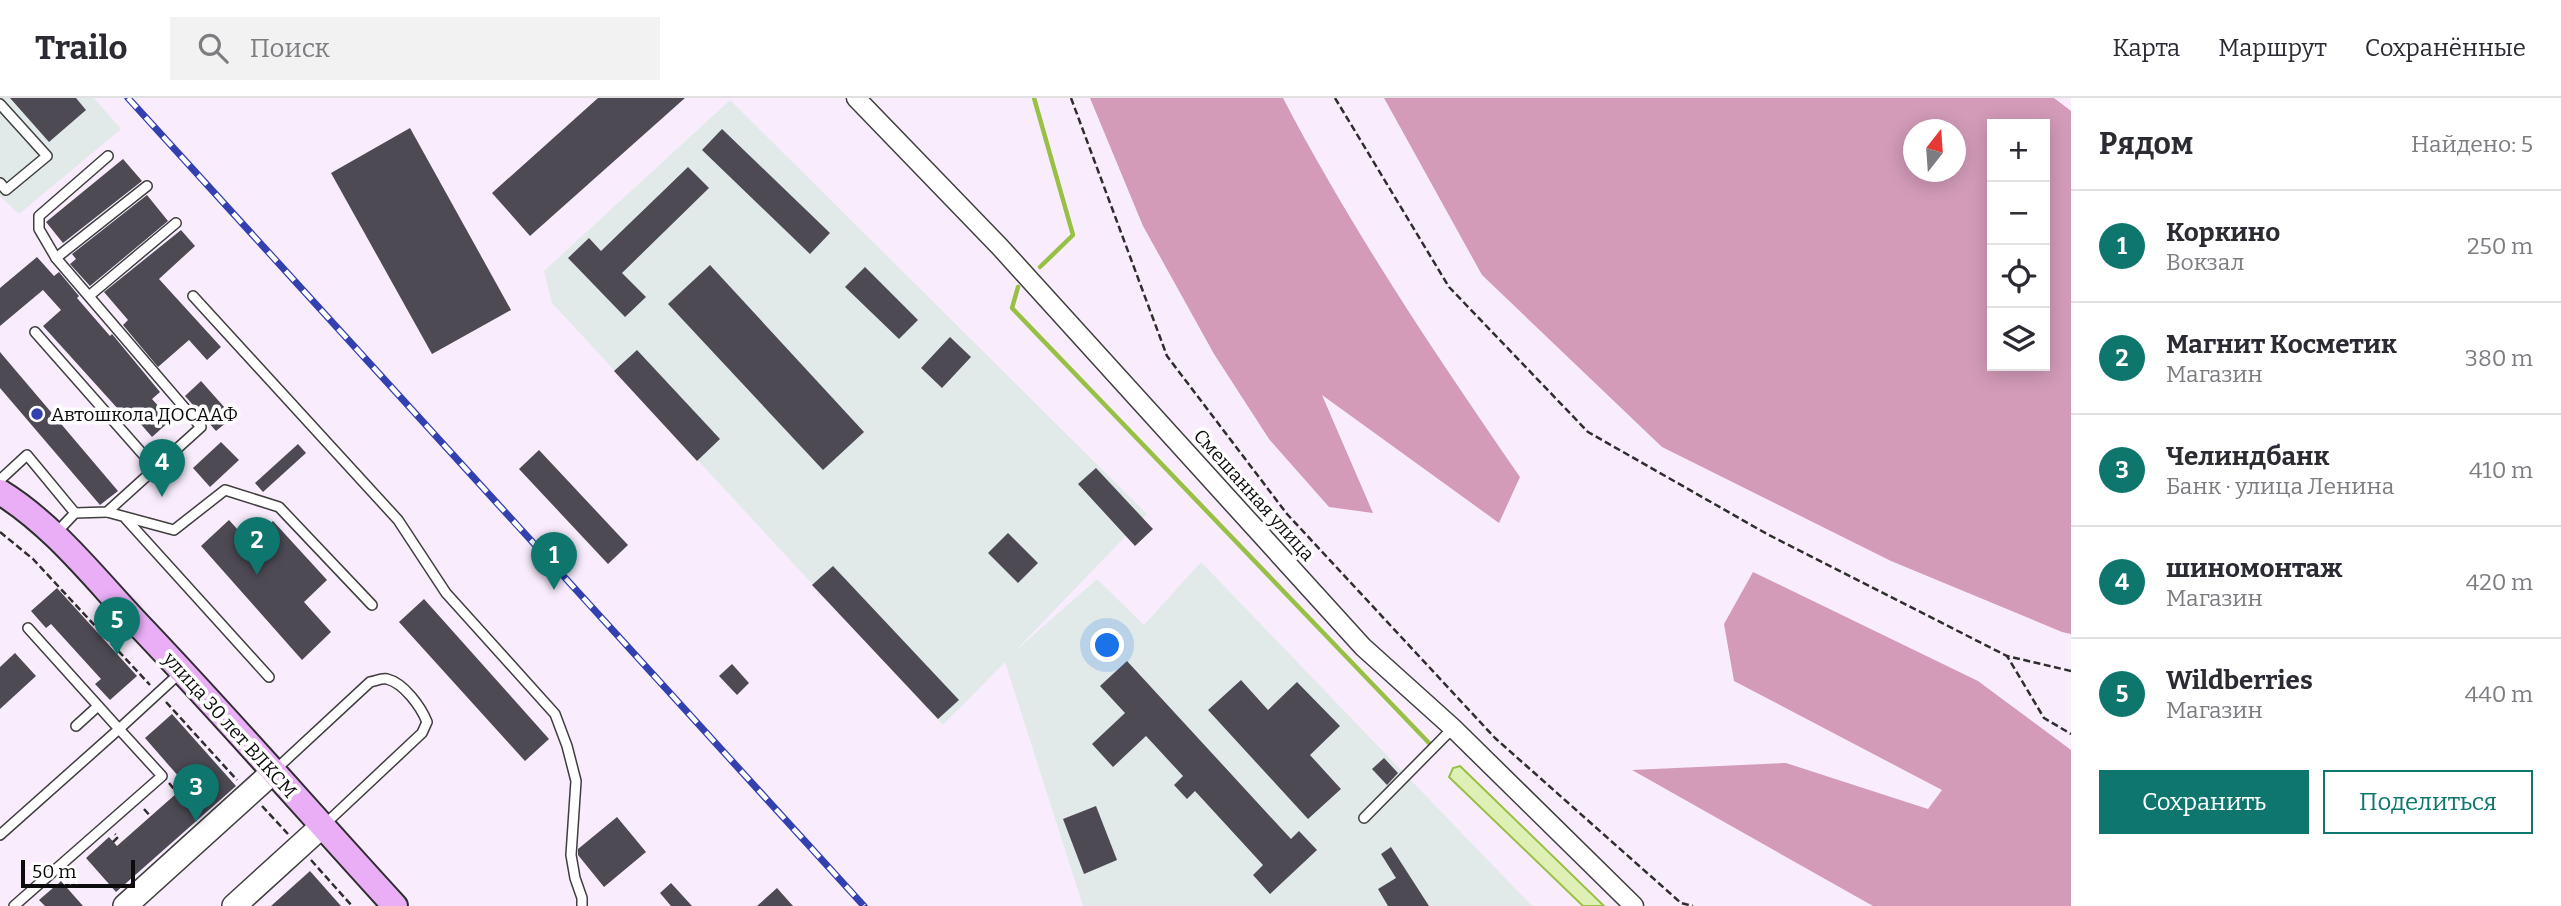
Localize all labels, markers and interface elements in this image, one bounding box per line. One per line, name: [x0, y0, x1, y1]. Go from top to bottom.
search box: [170, 17, 660, 80]
text: Trailo: [35, 28, 128, 68]
icon: search: [194, 29, 232, 67]
text: Поиск: [250, 33, 330, 64]
text: Карта: [2112, 34, 2180, 62]
text: Маршрут: [2218, 34, 2327, 62]
text: Сохранённые: [2365, 34, 2526, 62]
north arrow: [1903, 119, 1966, 182]
map controls: [1987, 119, 2050, 371]
button: +: [1987, 119, 2050, 182]
text: Рядом: [2099, 126, 2193, 162]
text: Найдено: 5: [2411, 130, 2533, 158]
button: −: [1987, 182, 2050, 245]
text: Коркино: [2166, 217, 2280, 248]
text: 1: [2117, 232, 2127, 260]
text: 250 m: [2467, 232, 2533, 260]
button: locate: [1987, 245, 2050, 308]
text: Вокзал: [2166, 248, 2244, 276]
button: layers: [1987, 308, 2050, 371]
text: Магнит Косметик: [2166, 329, 2397, 360]
text: 2: [2116, 344, 2128, 372]
text: 380 m: [2465, 344, 2533, 372]
text: Магазин: [2166, 360, 2263, 388]
place label: Автошкола ДОСААФ: [51, 403, 238, 426]
marker: Автошкола ДОСААФ: [29, 406, 45, 422]
street label: Смешанная улица: [1189, 424, 1320, 566]
pin: 4: [139, 439, 185, 497]
text: Челиндбанк: [2166, 441, 2330, 472]
text: 3: [2115, 456, 2129, 484]
text: 410 m: [2469, 456, 2533, 484]
text: Банк · улица Ленина: [2166, 472, 2394, 500]
pin: 2: [234, 517, 280, 575]
pin: 1: [531, 532, 577, 590]
text: шиномонтаж: [2166, 553, 2343, 584]
text: 4: [2115, 568, 2129, 596]
text: 420 m: [2466, 568, 2533, 596]
text: Магазин: [2166, 584, 2263, 612]
pin: 5: [94, 597, 140, 655]
your location: [1090, 628, 1124, 662]
street label: улица 30 лет ВЛКСМ: [159, 647, 301, 803]
text: Wildberries: [2166, 665, 2313, 696]
text: 5: [2116, 680, 2128, 708]
text: 440 m: [2465, 680, 2533, 708]
text: Магазин: [2166, 696, 2263, 724]
pin: 3: [173, 764, 219, 822]
button: Сохранить: [2099, 770, 2309, 834]
button: Поделиться: [2323, 770, 2533, 834]
scale bar: [21, 857, 135, 889]
text: 50 m: [32, 860, 76, 883]

